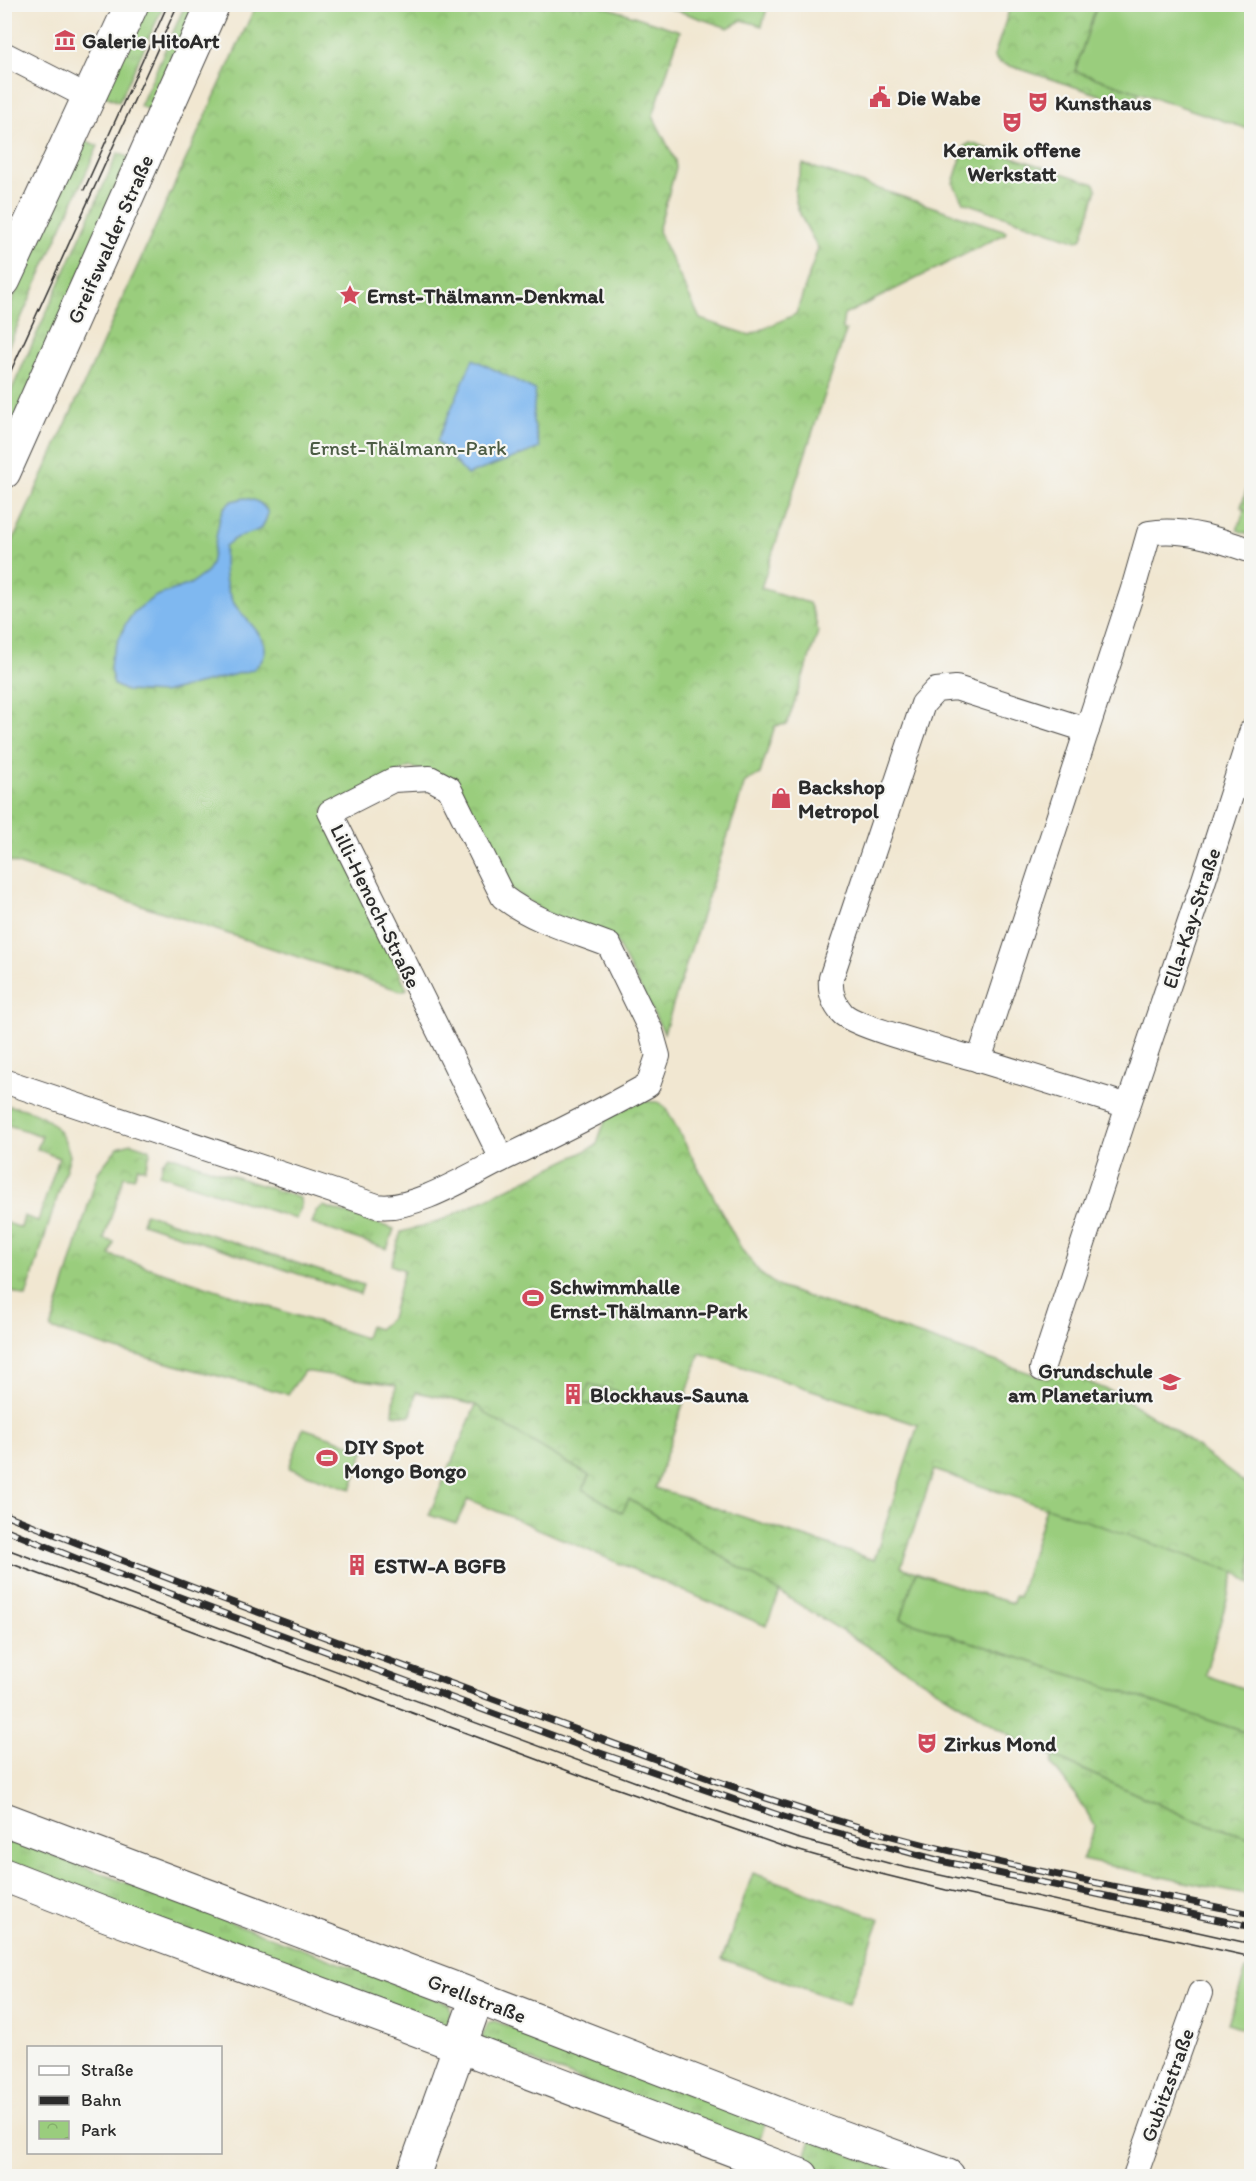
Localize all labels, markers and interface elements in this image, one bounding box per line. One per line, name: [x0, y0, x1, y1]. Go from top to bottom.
museum icon: Galerie HitoArt: [53, 28, 77, 52]
place label: Galerie HitoArt: [82, 28, 220, 53]
public building icon: Die Wabe: [868, 85, 892, 109]
place label: Die Wabe: [897, 85, 981, 110]
theatre icon: Kunsthaus: [1026, 90, 1050, 114]
place label: Kunsthaus: [1055, 90, 1152, 115]
theatre icon: Keramik offene Werkstatt: [1000, 110, 1024, 134]
place label: Keramik offene Werkstatt: [943, 137, 1081, 186]
street label: Greifswalder Straße: [61, 151, 159, 327]
place icon: Ernst-Thälmann-Denkmal: [338, 283, 362, 307]
place label: Ernst-Thälmann-Denkmal: [367, 283, 605, 308]
park label: Ernst-Thälmann-Park: [309, 435, 507, 460]
place label: Backshop Metropol: [798, 774, 885, 824]
shop icon: Backshop Metropol: [769, 786, 793, 810]
street label: Lilli-Henoch-Straße: [325, 820, 427, 992]
street label: Ella-Kay-Straße: [1156, 845, 1226, 991]
place label: Schwimmhalle Ernst-Thälmann-Park: [550, 1274, 748, 1323]
sports icon: Schwimmhalle Ernst-Thälmann-Park: [521, 1286, 545, 1310]
place label: Grundschule am Planetarium: [1008, 1358, 1153, 1407]
school or university icon: Grundschule am Planetarium: [1158, 1370, 1182, 1394]
building icon: Blockhaus-Sauna: [561, 1382, 585, 1406]
place label: Blockhaus-Sauna: [590, 1382, 750, 1407]
place label: DIY Spot Mongo Bongo: [344, 1434, 467, 1484]
sports icon: DIY Spot Mongo Bongo: [315, 1446, 339, 1470]
building icon: ESTW-A BGFB: [345, 1553, 369, 1577]
place label: ESTW-A BGFB: [374, 1553, 506, 1578]
theatre icon: Zirkus Mond: [915, 1731, 939, 1755]
place label: Zirkus Mond: [944, 1731, 1057, 1756]
street label: Grellstraße: [424, 1968, 530, 2028]
street label: Gubitzstraße: [1135, 2025, 1199, 2145]
legend: [27, 2046, 222, 2154]
text: Straße: [81, 2059, 134, 2081]
text: Bahn: [81, 2089, 122, 2111]
text: Park: [81, 2119, 116, 2141]

